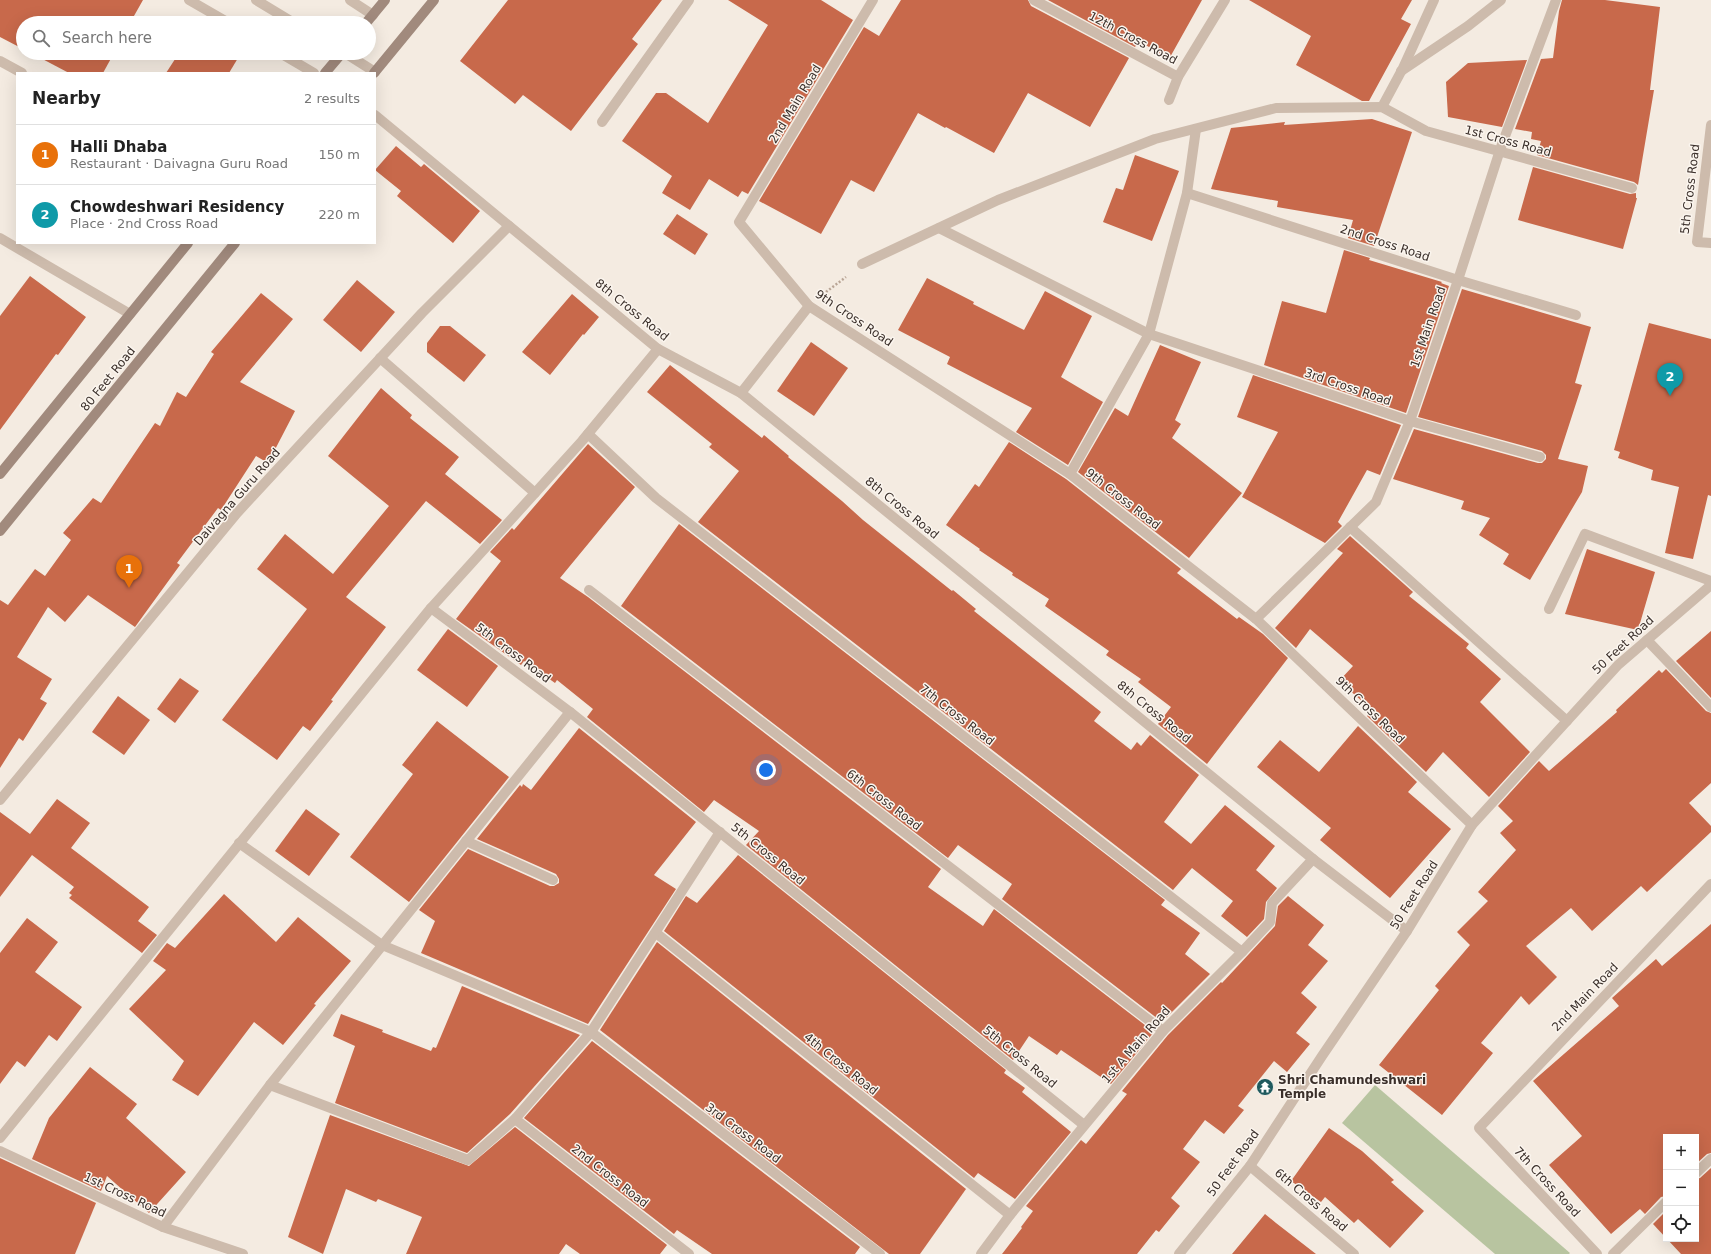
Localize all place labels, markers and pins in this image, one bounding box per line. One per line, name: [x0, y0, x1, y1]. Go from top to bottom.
pin: 2: [1657, 363, 1683, 396]
pin: 1: [116, 555, 142, 588]
place label: Shri Chamundeshwari Temple: [1278, 1073, 1426, 1101]
temple icon: Shri Chamundeshwari Temple: [1255, 1077, 1275, 1097]

